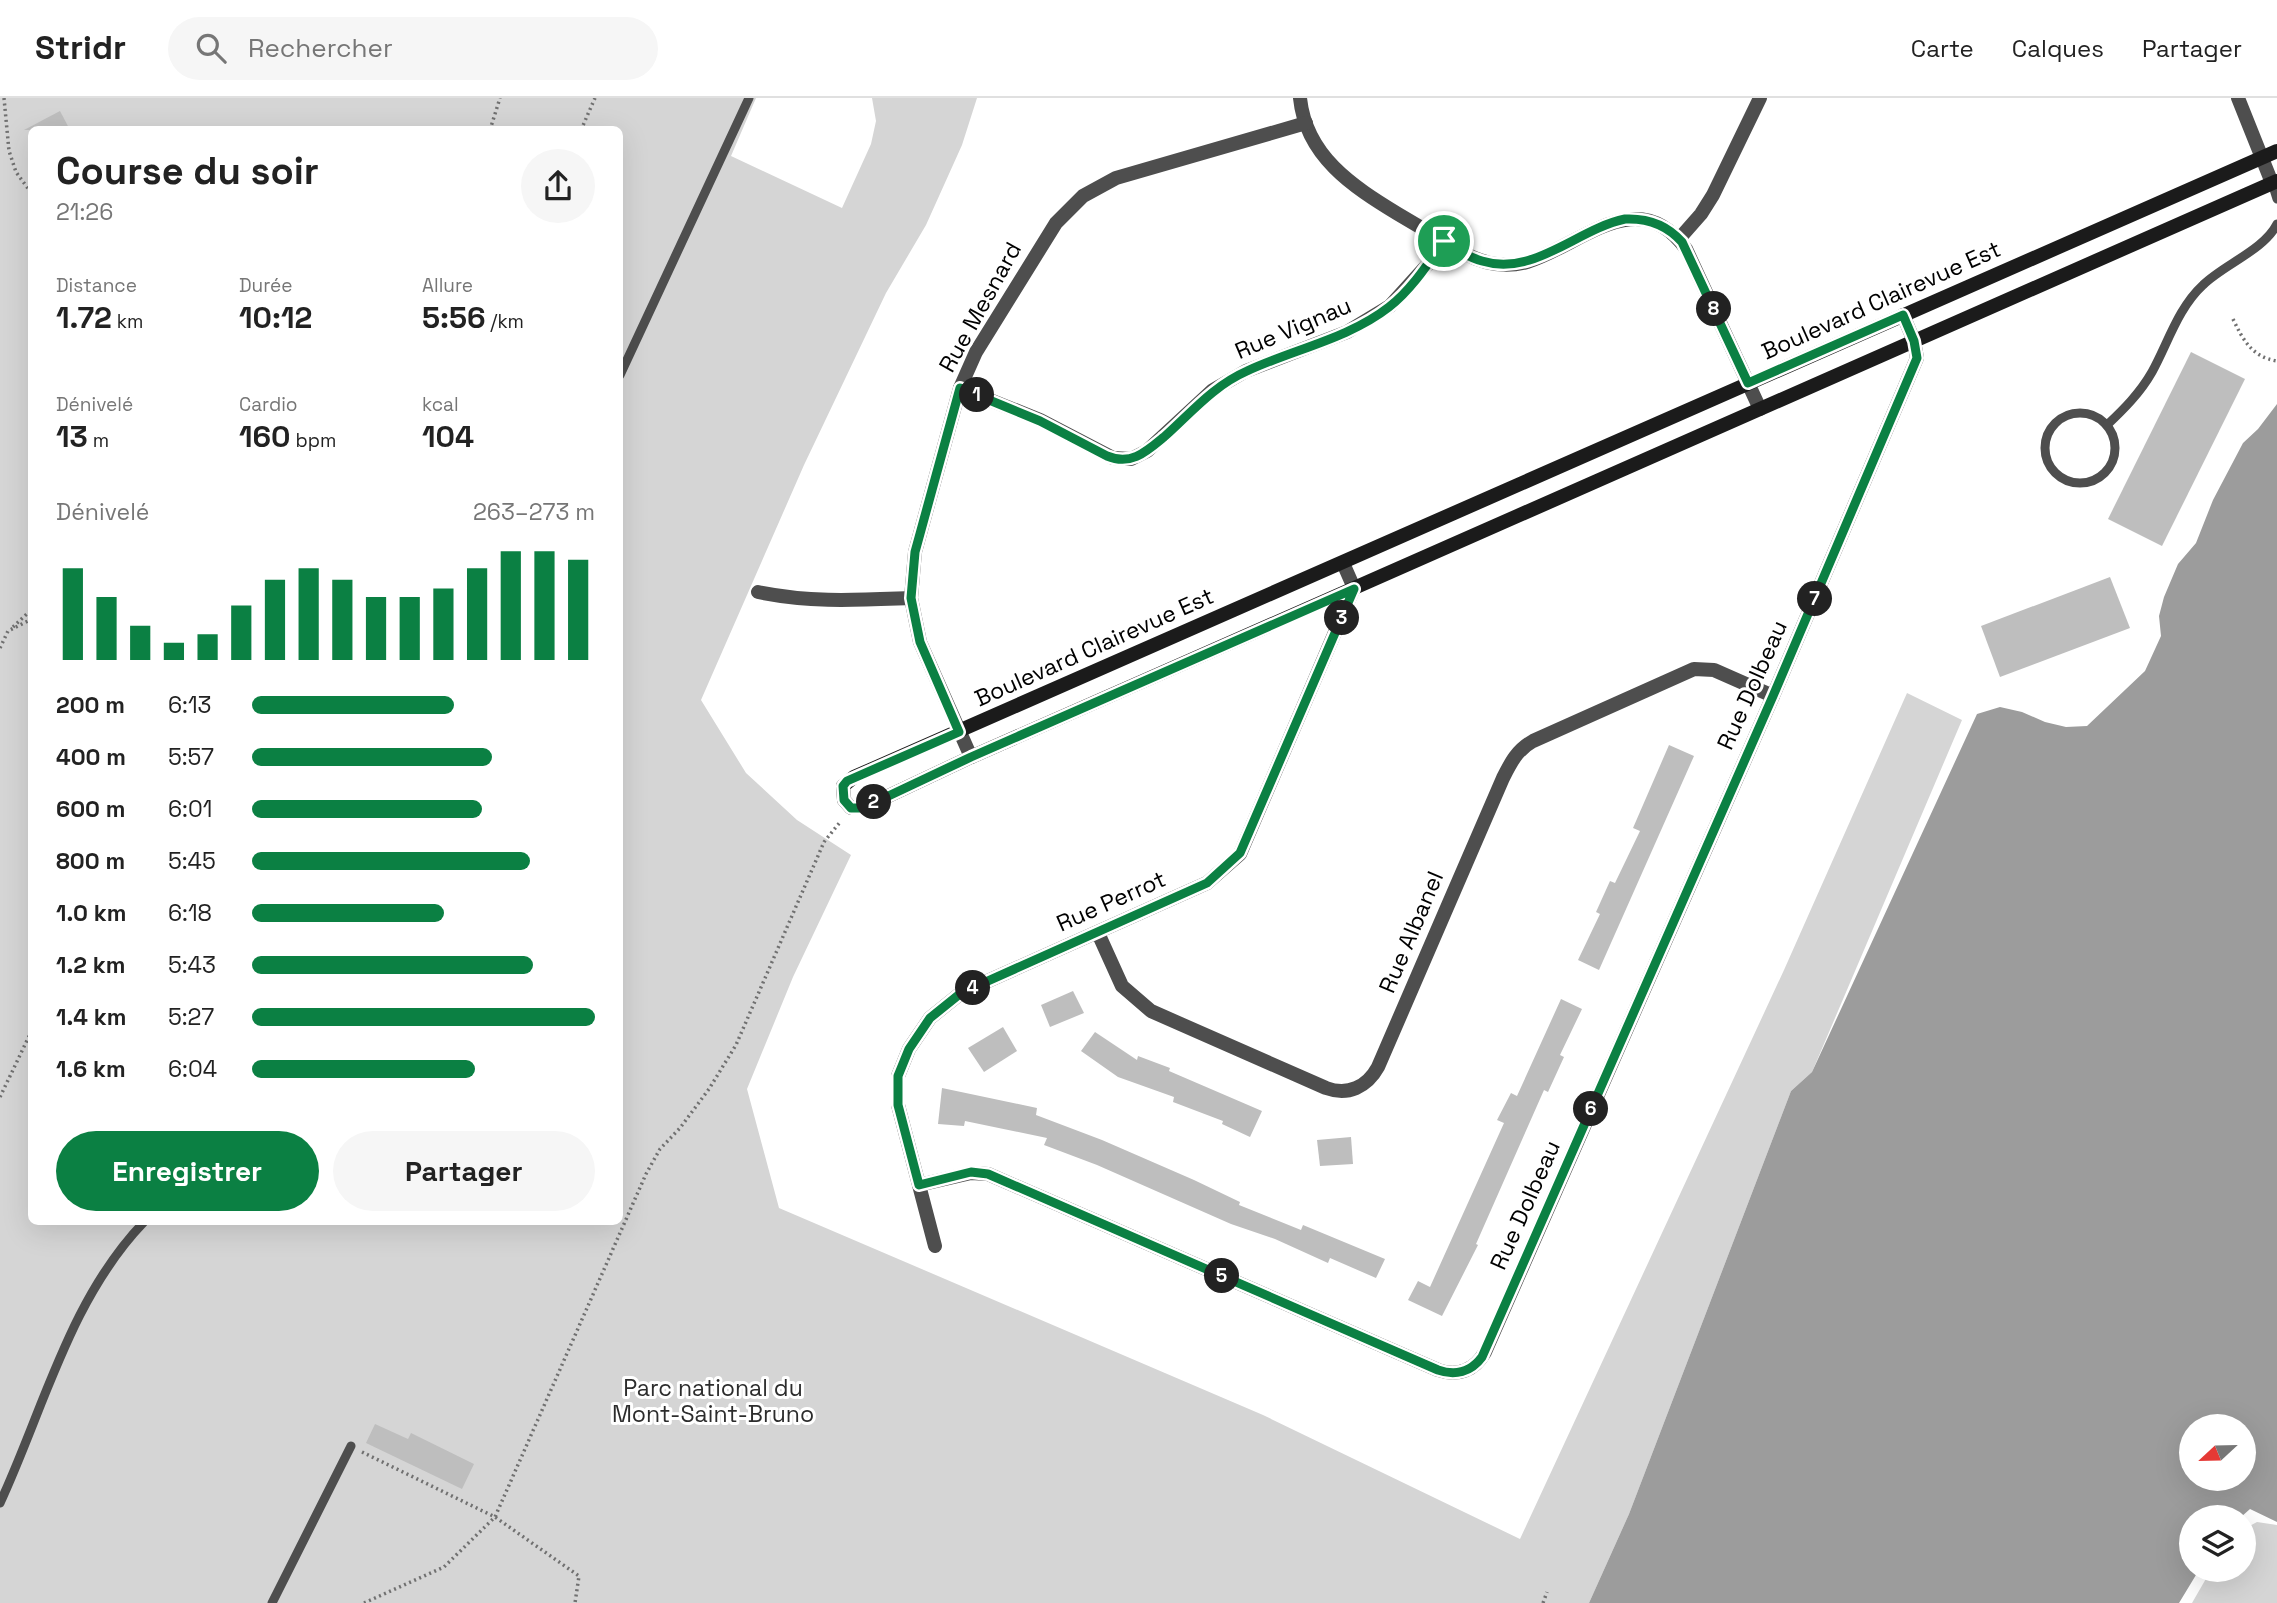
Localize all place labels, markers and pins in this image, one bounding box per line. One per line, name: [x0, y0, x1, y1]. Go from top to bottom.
pin: [1414, 211, 1474, 271]
pin: 8: [1696, 292, 1732, 326]
pin: 1: [960, 378, 995, 412]
pin: 7: [1798, 582, 1832, 616]
pin: 3: [1324, 601, 1360, 636]
pin: 2: [856, 784, 892, 820]
pin: 4: [956, 970, 990, 1006]
pin: 6: [1574, 1091, 1608, 1126]
pin: 5: [1204, 1258, 1240, 1294]

